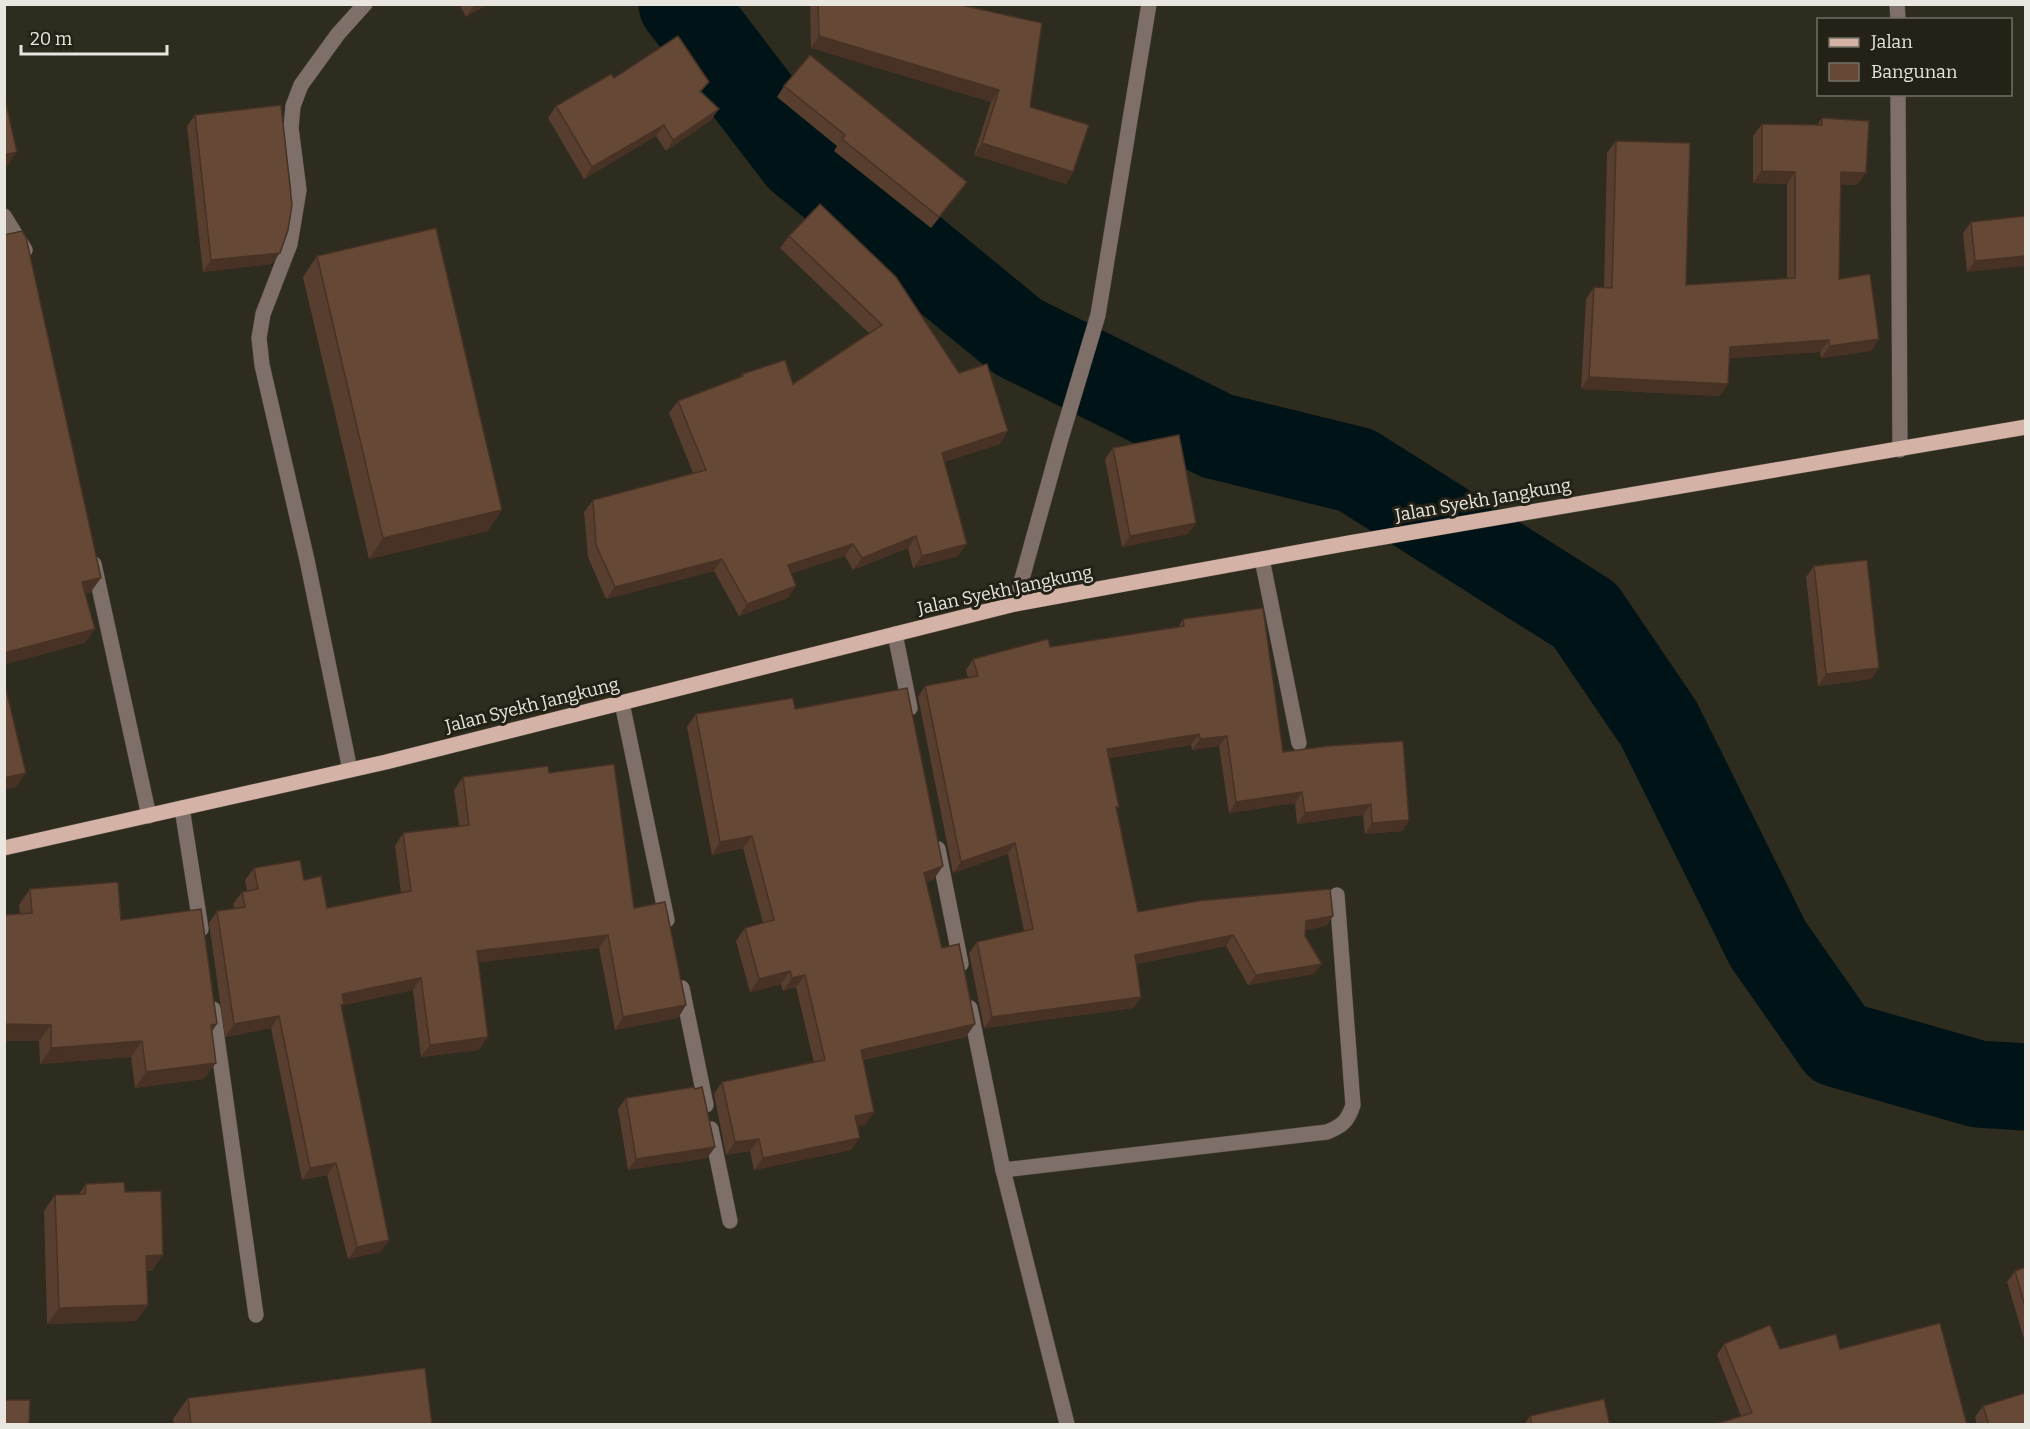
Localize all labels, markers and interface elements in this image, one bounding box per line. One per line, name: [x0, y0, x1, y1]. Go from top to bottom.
scale bar: [21, 18, 166, 56]
legend: [1817, 18, 2012, 96]
text: 20 m: [30, 28, 72, 50]
text: Jalan: [1870, 31, 1913, 53]
text: Bangunan: [1871, 61, 1958, 83]
street label: Jalan Syekh Jangkung: [1392, 474, 1573, 526]
street label: Jalan Syekh Jangkung: [915, 561, 1094, 619]
street label: Jalan Syekh Jangkung: [442, 673, 621, 737]

